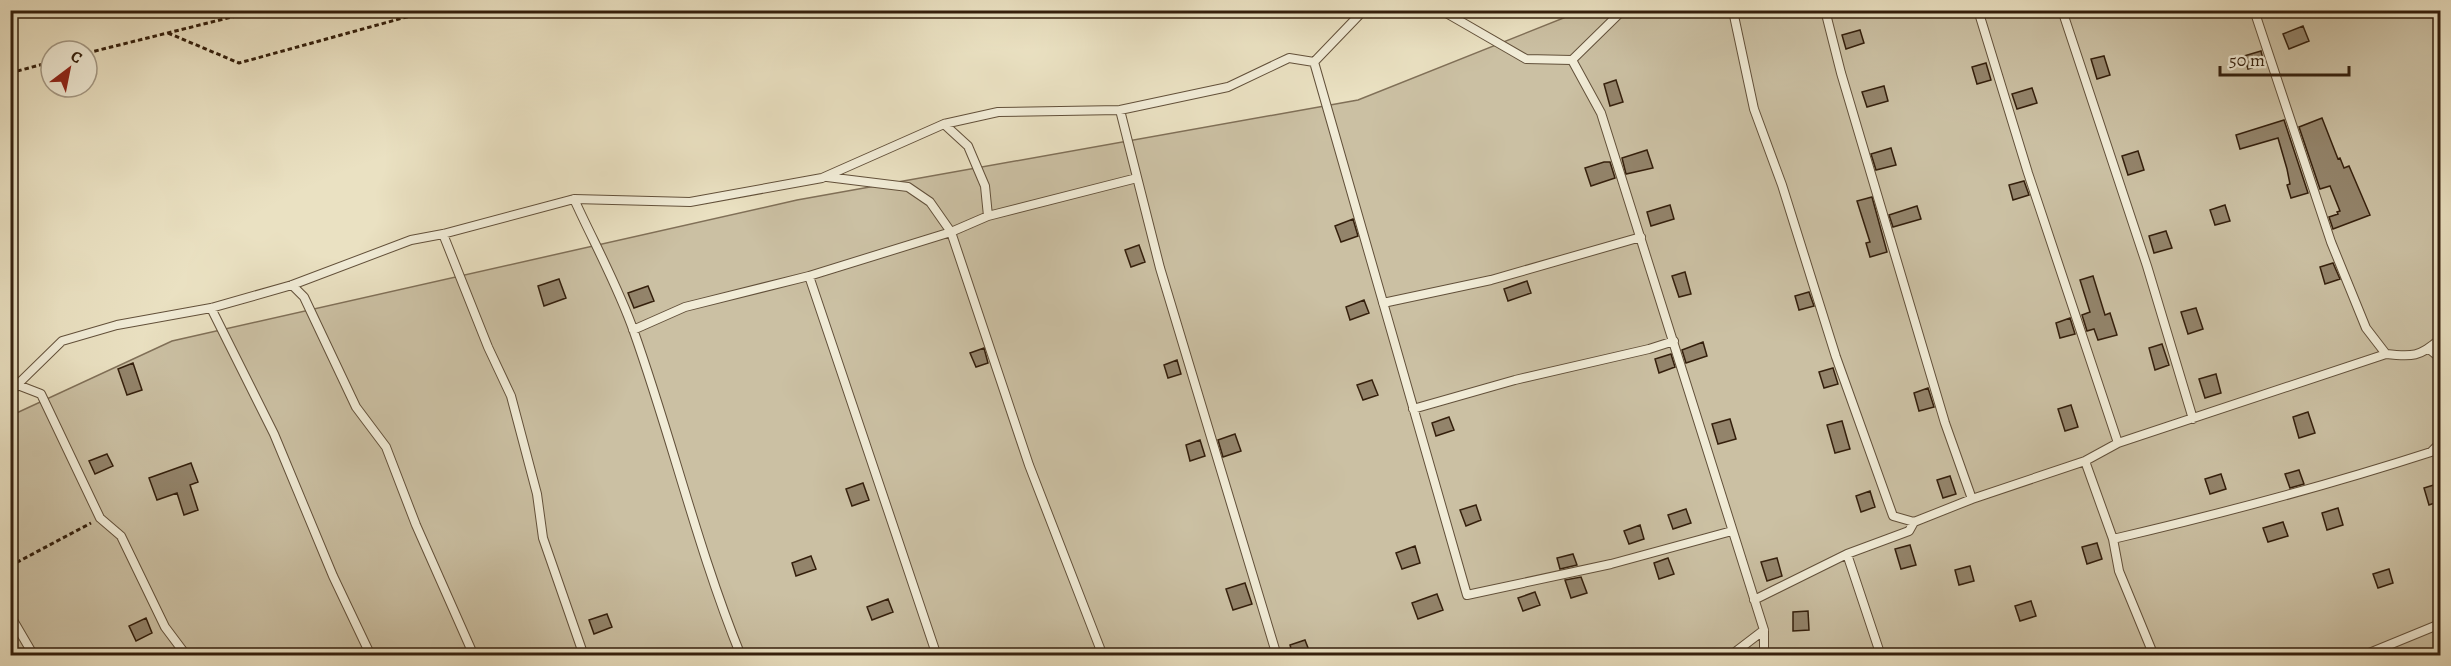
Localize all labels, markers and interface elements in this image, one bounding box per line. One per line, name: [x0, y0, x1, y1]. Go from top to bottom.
north arrow: [39, 39, 99, 99]
scale bar: [2220, 39, 2349, 77]
text: С: [66, 45, 87, 69]
text: 50 m: [2229, 48, 2265, 72]

